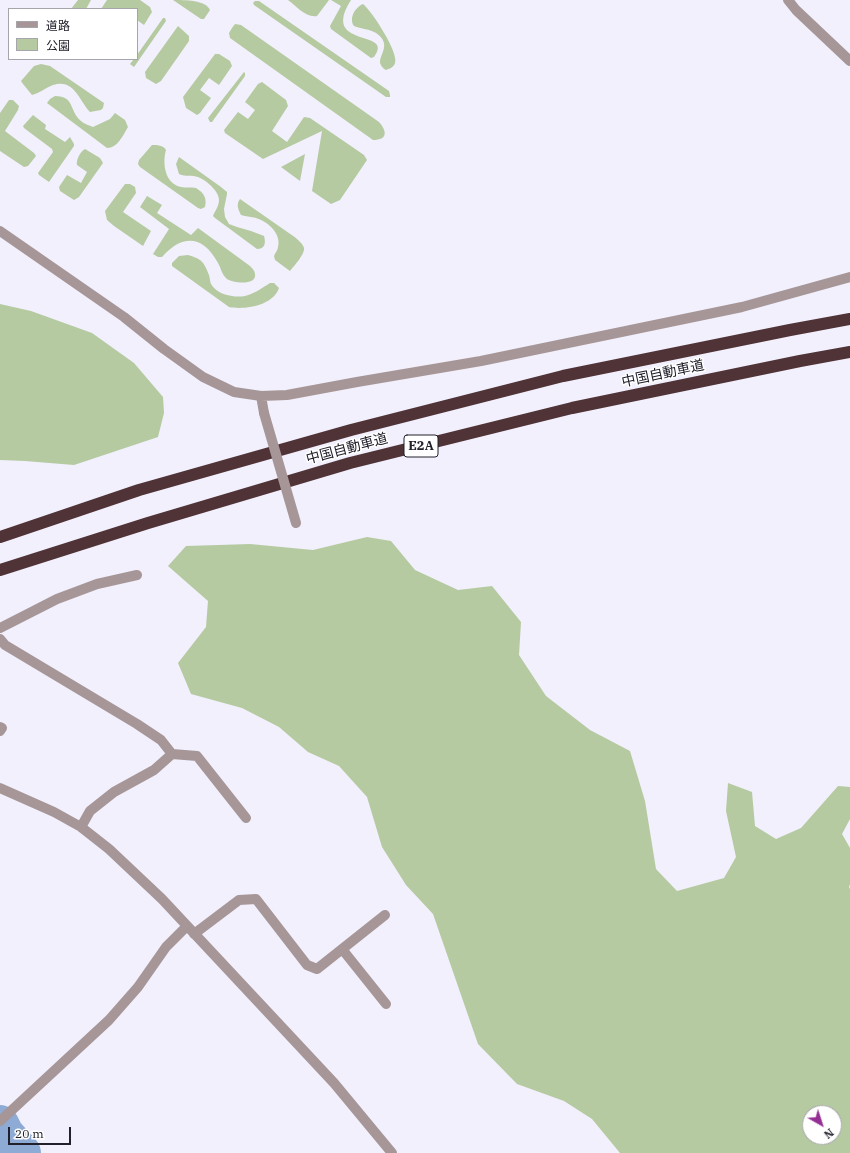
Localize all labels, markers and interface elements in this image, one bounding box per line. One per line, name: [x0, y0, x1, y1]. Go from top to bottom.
legend: [8, 8, 138, 60]
text: 道路: [46, 18, 70, 33]
text: 公園: [46, 38, 70, 53]
street label: 中国自動車道: [620, 357, 706, 391]
street label: 中国自動車道: [304, 430, 390, 468]
road number: E2A: [404, 435, 438, 457]
north arrow: [802, 1105, 842, 1145]
scale bar: [10, 1119, 73, 1145]
text: N: [821, 1125, 837, 1142]
text: 20 m: [15, 1126, 44, 1141]

